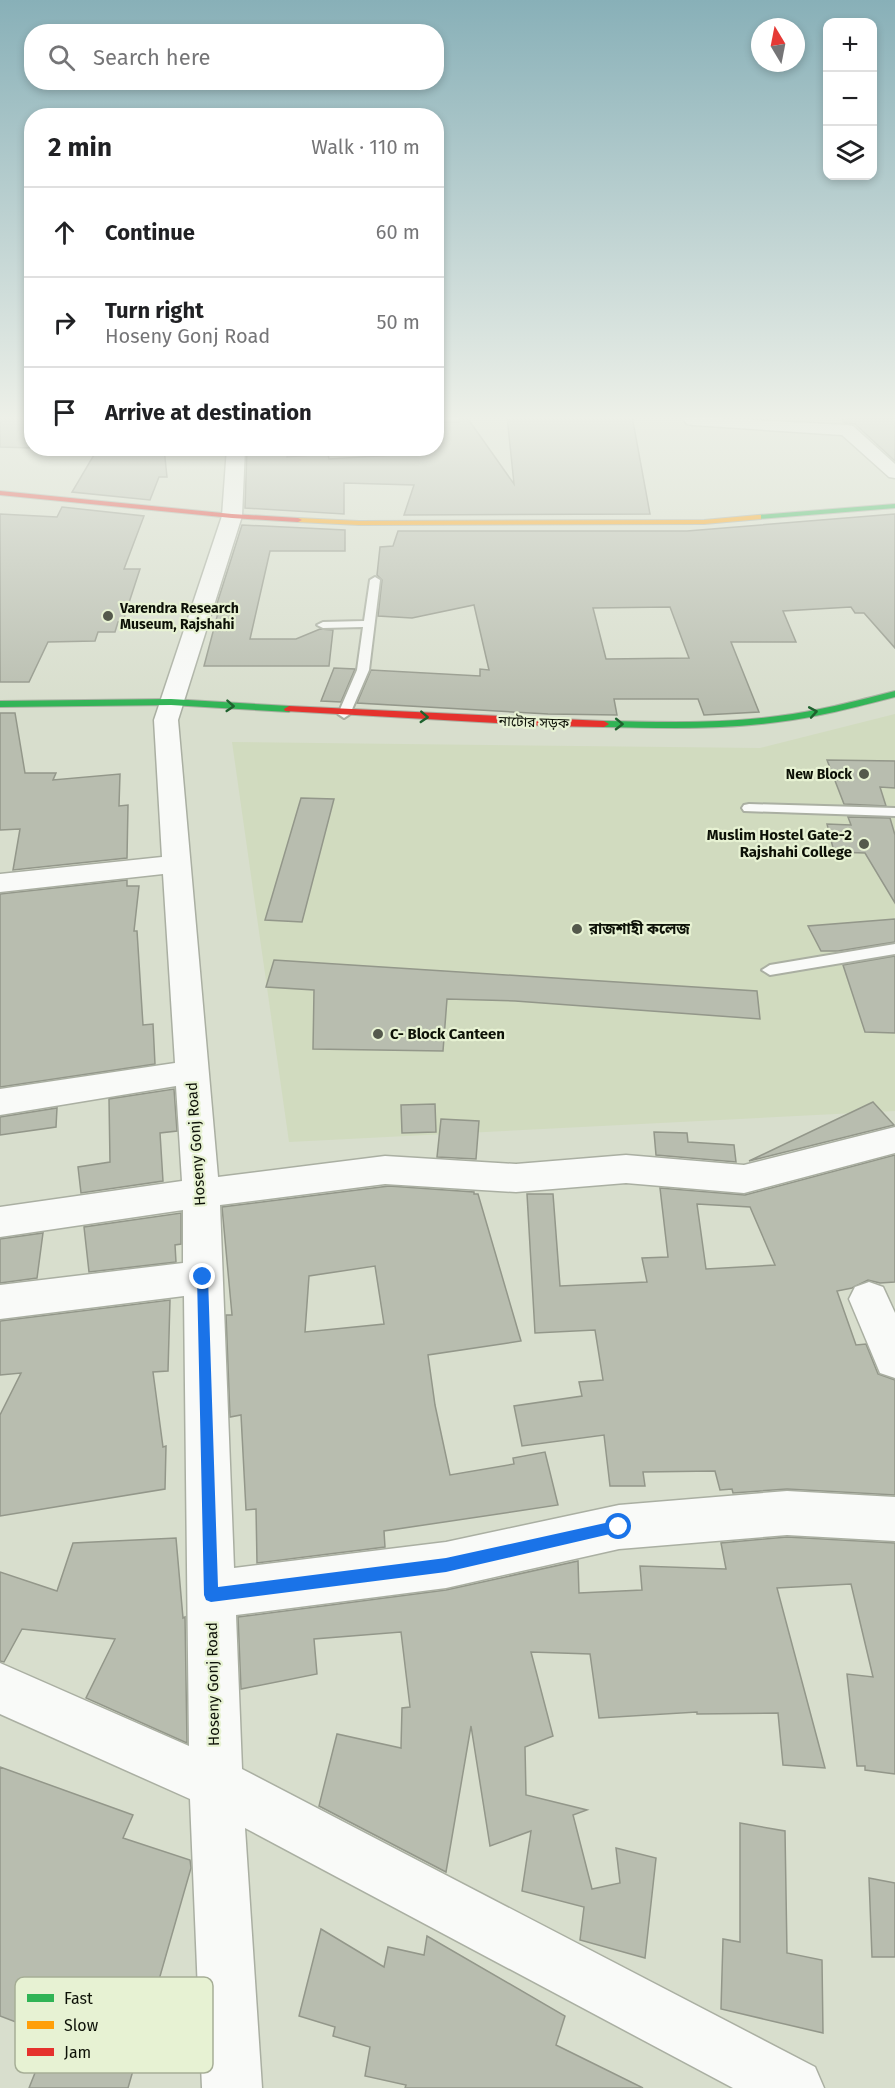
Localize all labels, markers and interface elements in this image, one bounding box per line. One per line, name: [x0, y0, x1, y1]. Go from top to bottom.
north arrow: [751, 18, 805, 72]
map controls: [823, 18, 877, 180]
button: +: [823, 18, 877, 72]
search box: [24, 24, 444, 90]
icon: search: [45, 41, 78, 74]
text: Search here: [93, 44, 211, 71]
button: −: [823, 72, 877, 126]
button: layers: [823, 126, 877, 180]
text: 2 min: [48, 132, 112, 163]
text: Walk · 110 m: [311, 135, 420, 159]
icon: ahead: [48, 216, 81, 249]
text: Continue: [105, 219, 195, 246]
text: 60 m: [376, 220, 420, 244]
text: Turn right: [105, 297, 204, 324]
icon: right: [48, 306, 81, 339]
text: 50 m: [376, 310, 420, 334]
text: Hoseny Gonj Road: [105, 324, 270, 348]
icon: arrive: [48, 396, 81, 429]
text: Arrive at destination: [105, 399, 312, 426]
place label: Varendra Research Museum, Rajshahi: [119, 600, 239, 633]
marker: Varendra Research Museum, Rajshahi: [101, 609, 115, 623]
one-way arrow: [225, 699, 234, 712]
one-way arrow: [808, 706, 818, 719]
one-way arrow: [420, 711, 429, 724]
street label: নাটোর সড়ক: [497, 713, 570, 732]
one-way arrow: [615, 718, 624, 730]
place label: New Block: [786, 766, 852, 783]
marker: New Block: [857, 767, 871, 781]
place label: Muslim Hostel Gate-2 Rajshahi College: [707, 826, 852, 861]
marker: Muslim Hostel Gate-2 Rajshahi College: [857, 837, 871, 851]
place label: রাজশাহী কলেজ: [588, 920, 690, 938]
marker: রাজশাহী কলেজ: [570, 922, 584, 936]
place label: C- Block Canteen: [390, 1025, 505, 1043]
marker: C- Block Canteen: [371, 1027, 385, 1041]
street label: Hoseny Gonj Road: [183, 1082, 209, 1206]
route end: [189, 1263, 215, 1289]
route start: [605, 1513, 631, 1539]
street label: Hoseny Gonj Road: [203, 1622, 223, 1746]
legend: [15, 1977, 213, 2073]
text: Fast: [64, 1989, 93, 2008]
text: Slow: [64, 2016, 99, 2035]
text: Jam: [64, 2043, 91, 2062]

